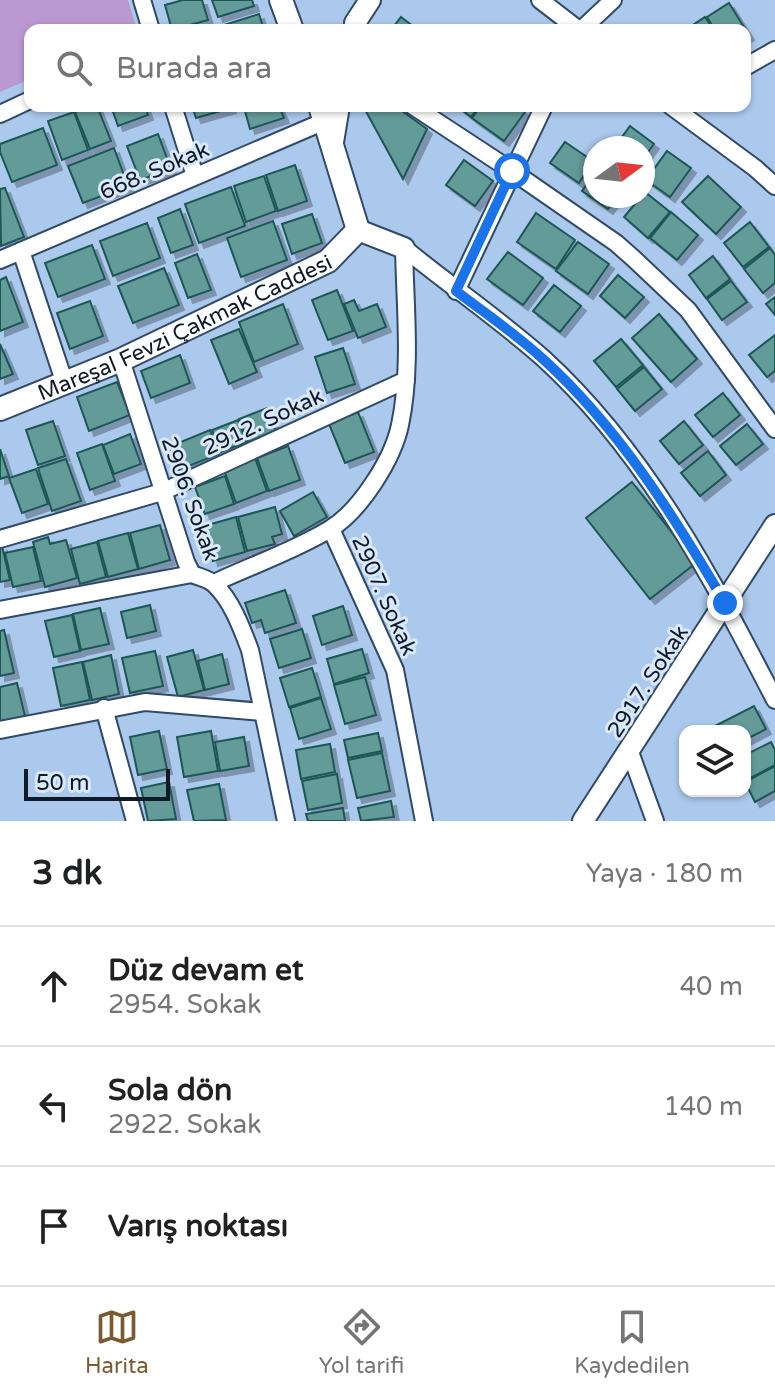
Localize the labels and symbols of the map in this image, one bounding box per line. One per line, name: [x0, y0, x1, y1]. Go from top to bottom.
street label: 668. Sokak: [96, 136, 213, 206]
north arrow: [583, 136, 655, 208]
route start: [494, 153, 530, 189]
street label: Mareşal Fevzi Çakmak Caddesi: [34, 249, 336, 406]
street label: 2912. Sokak: [199, 383, 328, 461]
street label: 2906. Sokak: [156, 433, 224, 564]
street label: 2907. Sokak: [346, 531, 422, 659]
route end: [707, 585, 743, 621]
street label: 2917. Sokak: [602, 621, 694, 743]
scale bar: [24, 765, 170, 801]

